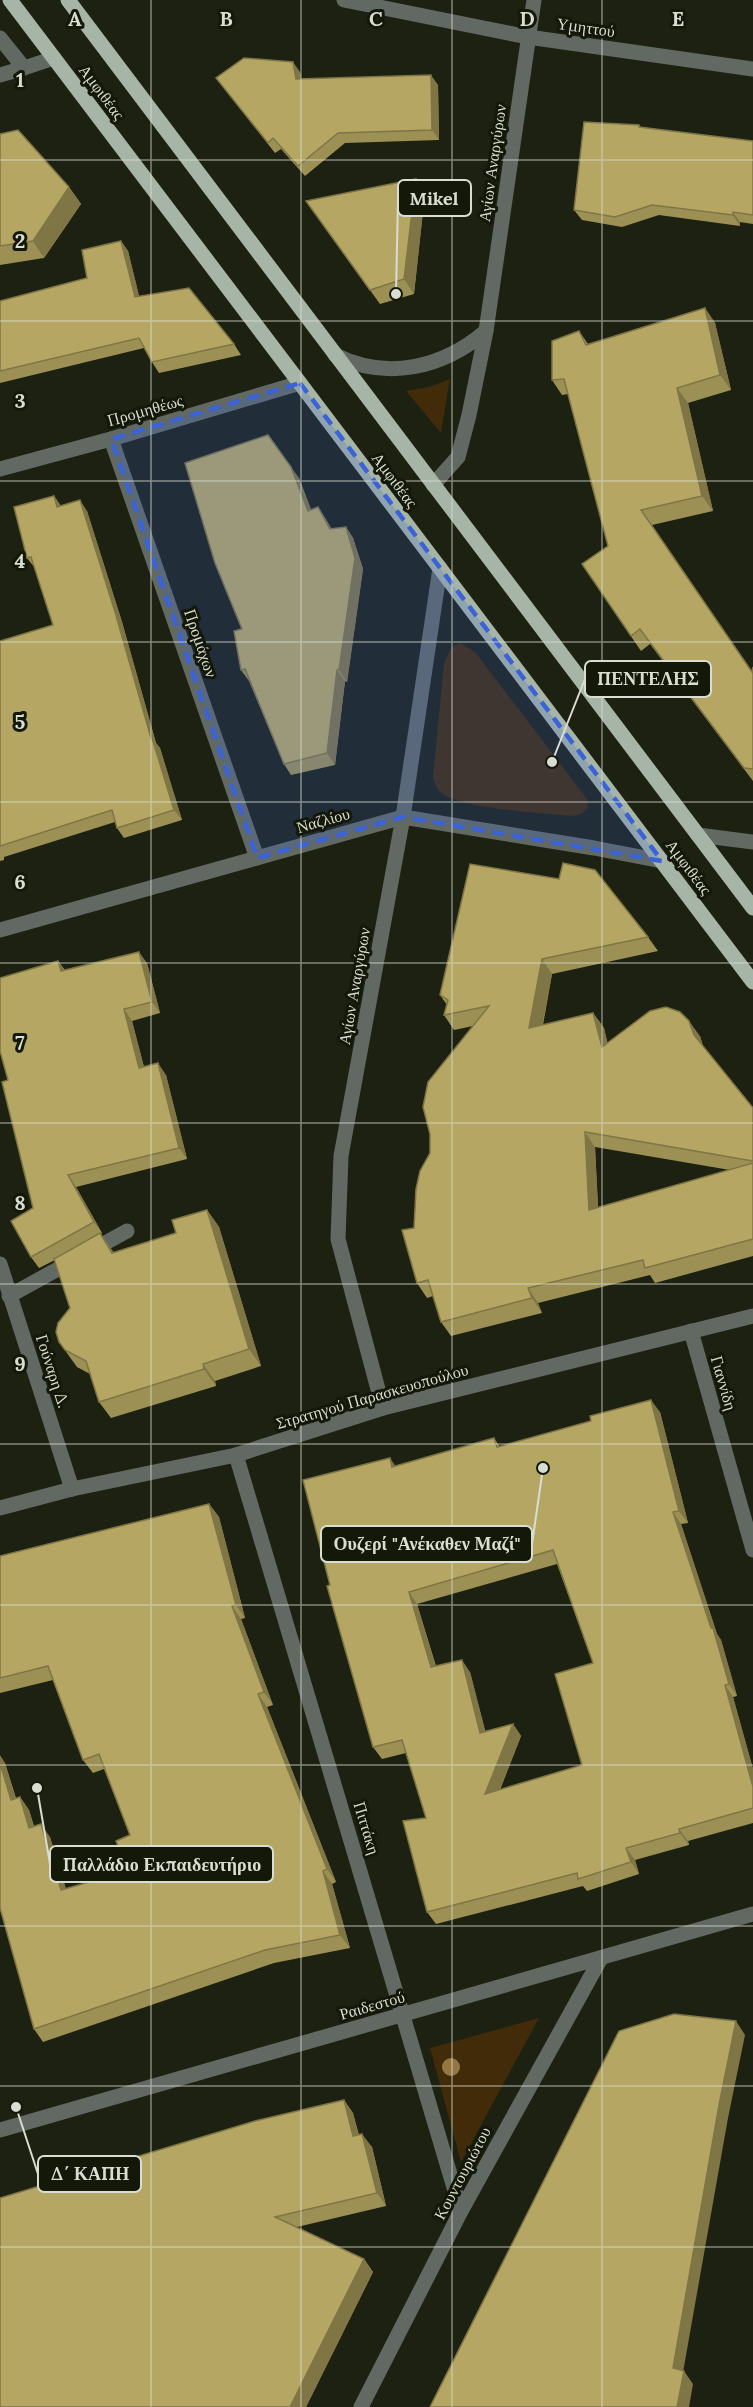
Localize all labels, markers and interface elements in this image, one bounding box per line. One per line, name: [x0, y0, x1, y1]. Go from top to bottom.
text: A: [68, 6, 82, 31]
text: B: [219, 6, 233, 31]
text: C: [369, 6, 383, 31]
text: D: [519, 6, 535, 31]
text: E: [672, 6, 684, 31]
street label: Υμηττού: [556, 13, 616, 41]
street label: Αμφιθέας: [75, 60, 130, 124]
text: 1: [16, 67, 24, 92]
street label: Αγίων Αναργύρων: [474, 103, 510, 223]
callout: Mikel: [398, 180, 471, 216]
text: Mikel: [410, 187, 459, 210]
text: 2: [15, 228, 25, 253]
text: 3: [14, 388, 26, 413]
street label: Προμηθέως: [105, 390, 186, 430]
street label: Αμφιθέας: [368, 448, 423, 512]
text: 4: [15, 548, 26, 573]
street label: Προμάχων: [180, 606, 222, 680]
callout: ΠΕΝΤΕΛΗΣ: [585, 661, 711, 697]
text: ΠΕΝΤΕΛΗΣ: [597, 667, 699, 690]
text: 5: [15, 709, 26, 734]
street label: Ναζλίου: [294, 803, 352, 837]
street label: Αμφιθέας: [662, 835, 717, 899]
text: 6: [14, 869, 26, 894]
street label: Αγίων Αναργύρων: [334, 926, 374, 1046]
text: 7: [15, 1030, 25, 1055]
text: 8: [14, 1190, 26, 1215]
street label: Γούναρη Δ.: [32, 1332, 74, 1410]
text: 9: [14, 1351, 26, 1376]
street label: Γιαννίδη: [707, 1353, 741, 1413]
street label: Στρατηγού Παρασκευοπούλου: [274, 1359, 470, 1433]
callout: Ουζερί "Ανέκαθεν Μαζί": [321, 1526, 532, 1562]
text: Ουζερί "Ανέκαθεν Μαζί": [334, 1532, 521, 1555]
street label: Πιττάκη: [350, 1799, 384, 1857]
callout: Παλλάδιο Εκπαιδευτήριο: [50, 1846, 273, 1882]
text: Παλλάδιο Εκπαιδευτήριο: [63, 1853, 261, 1876]
street label: Ραιδεστού: [337, 1986, 407, 2024]
street label: Κουντουριώτου: [429, 2123, 495, 2223]
callout: Δ΄ ΚΑΠΗ: [38, 2156, 141, 2192]
text: Δ΄ ΚΑΠΗ: [51, 2162, 129, 2185]

